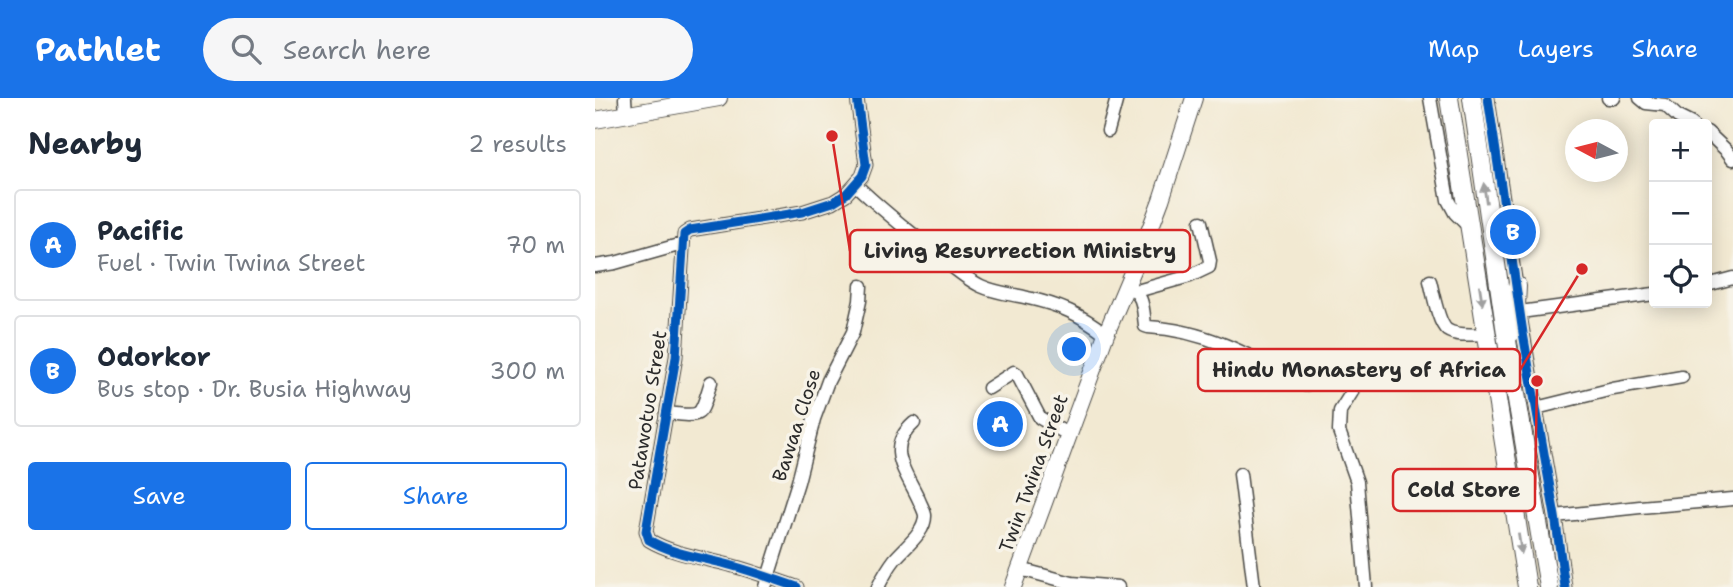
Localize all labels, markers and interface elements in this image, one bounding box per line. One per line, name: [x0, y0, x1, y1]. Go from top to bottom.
search box: [203, 18, 693, 81]
text: Pathlet: [35, 27, 161, 72]
icon: search: [227, 30, 265, 68]
text: Search here: [283, 32, 431, 67]
text: Map: [1428, 33, 1479, 65]
text: Layers: [1517, 33, 1594, 65]
text: Share: [1632, 33, 1698, 65]
north arrow: [1565, 119, 1628, 182]
map controls: [1649, 119, 1712, 308]
button: +: [1649, 119, 1712, 182]
text: Nearby: [28, 123, 143, 164]
text: 2 results: [468, 129, 567, 159]
one-way arrow: [1479, 182, 1490, 204]
button: −: [1649, 182, 1712, 245]
pin: B: [1490, 206, 1536, 258]
text: Pacific: [97, 213, 184, 248]
text: A: [44, 230, 62, 260]
text: 70 m: [506, 230, 565, 260]
callout: Living Resurrection Ministry: [850, 230, 1190, 272]
text: Living Resurrection Ministry: [864, 237, 1176, 265]
button: locate: [1649, 245, 1712, 308]
text: Fuel · Twin Twina Street: [97, 248, 366, 278]
one-way arrow: [1476, 285, 1487, 307]
street label: Patawotuo Street: [623, 329, 672, 492]
your location: [1057, 332, 1091, 366]
text: Odorkor: [97, 339, 211, 374]
callout: Hindu Monastery of Africa: [1198, 349, 1520, 391]
text: B: [46, 356, 60, 386]
text: 300 m: [490, 356, 565, 386]
text: Hindu Monastery of Africa: [1212, 356, 1507, 384]
street label: Bawaa Close: [767, 366, 826, 485]
text: Bus stop · Dr. Busia Highway: [97, 374, 412, 404]
street label: Twin Twina Street: [993, 391, 1074, 556]
pin: A: [977, 398, 1023, 450]
button: Save: [28, 462, 291, 530]
button: Share: [305, 462, 567, 530]
callout: Cold Store: [1393, 469, 1535, 511]
text: Cold Store: [1407, 476, 1521, 504]
one-way arrow: [1515, 533, 1526, 555]

